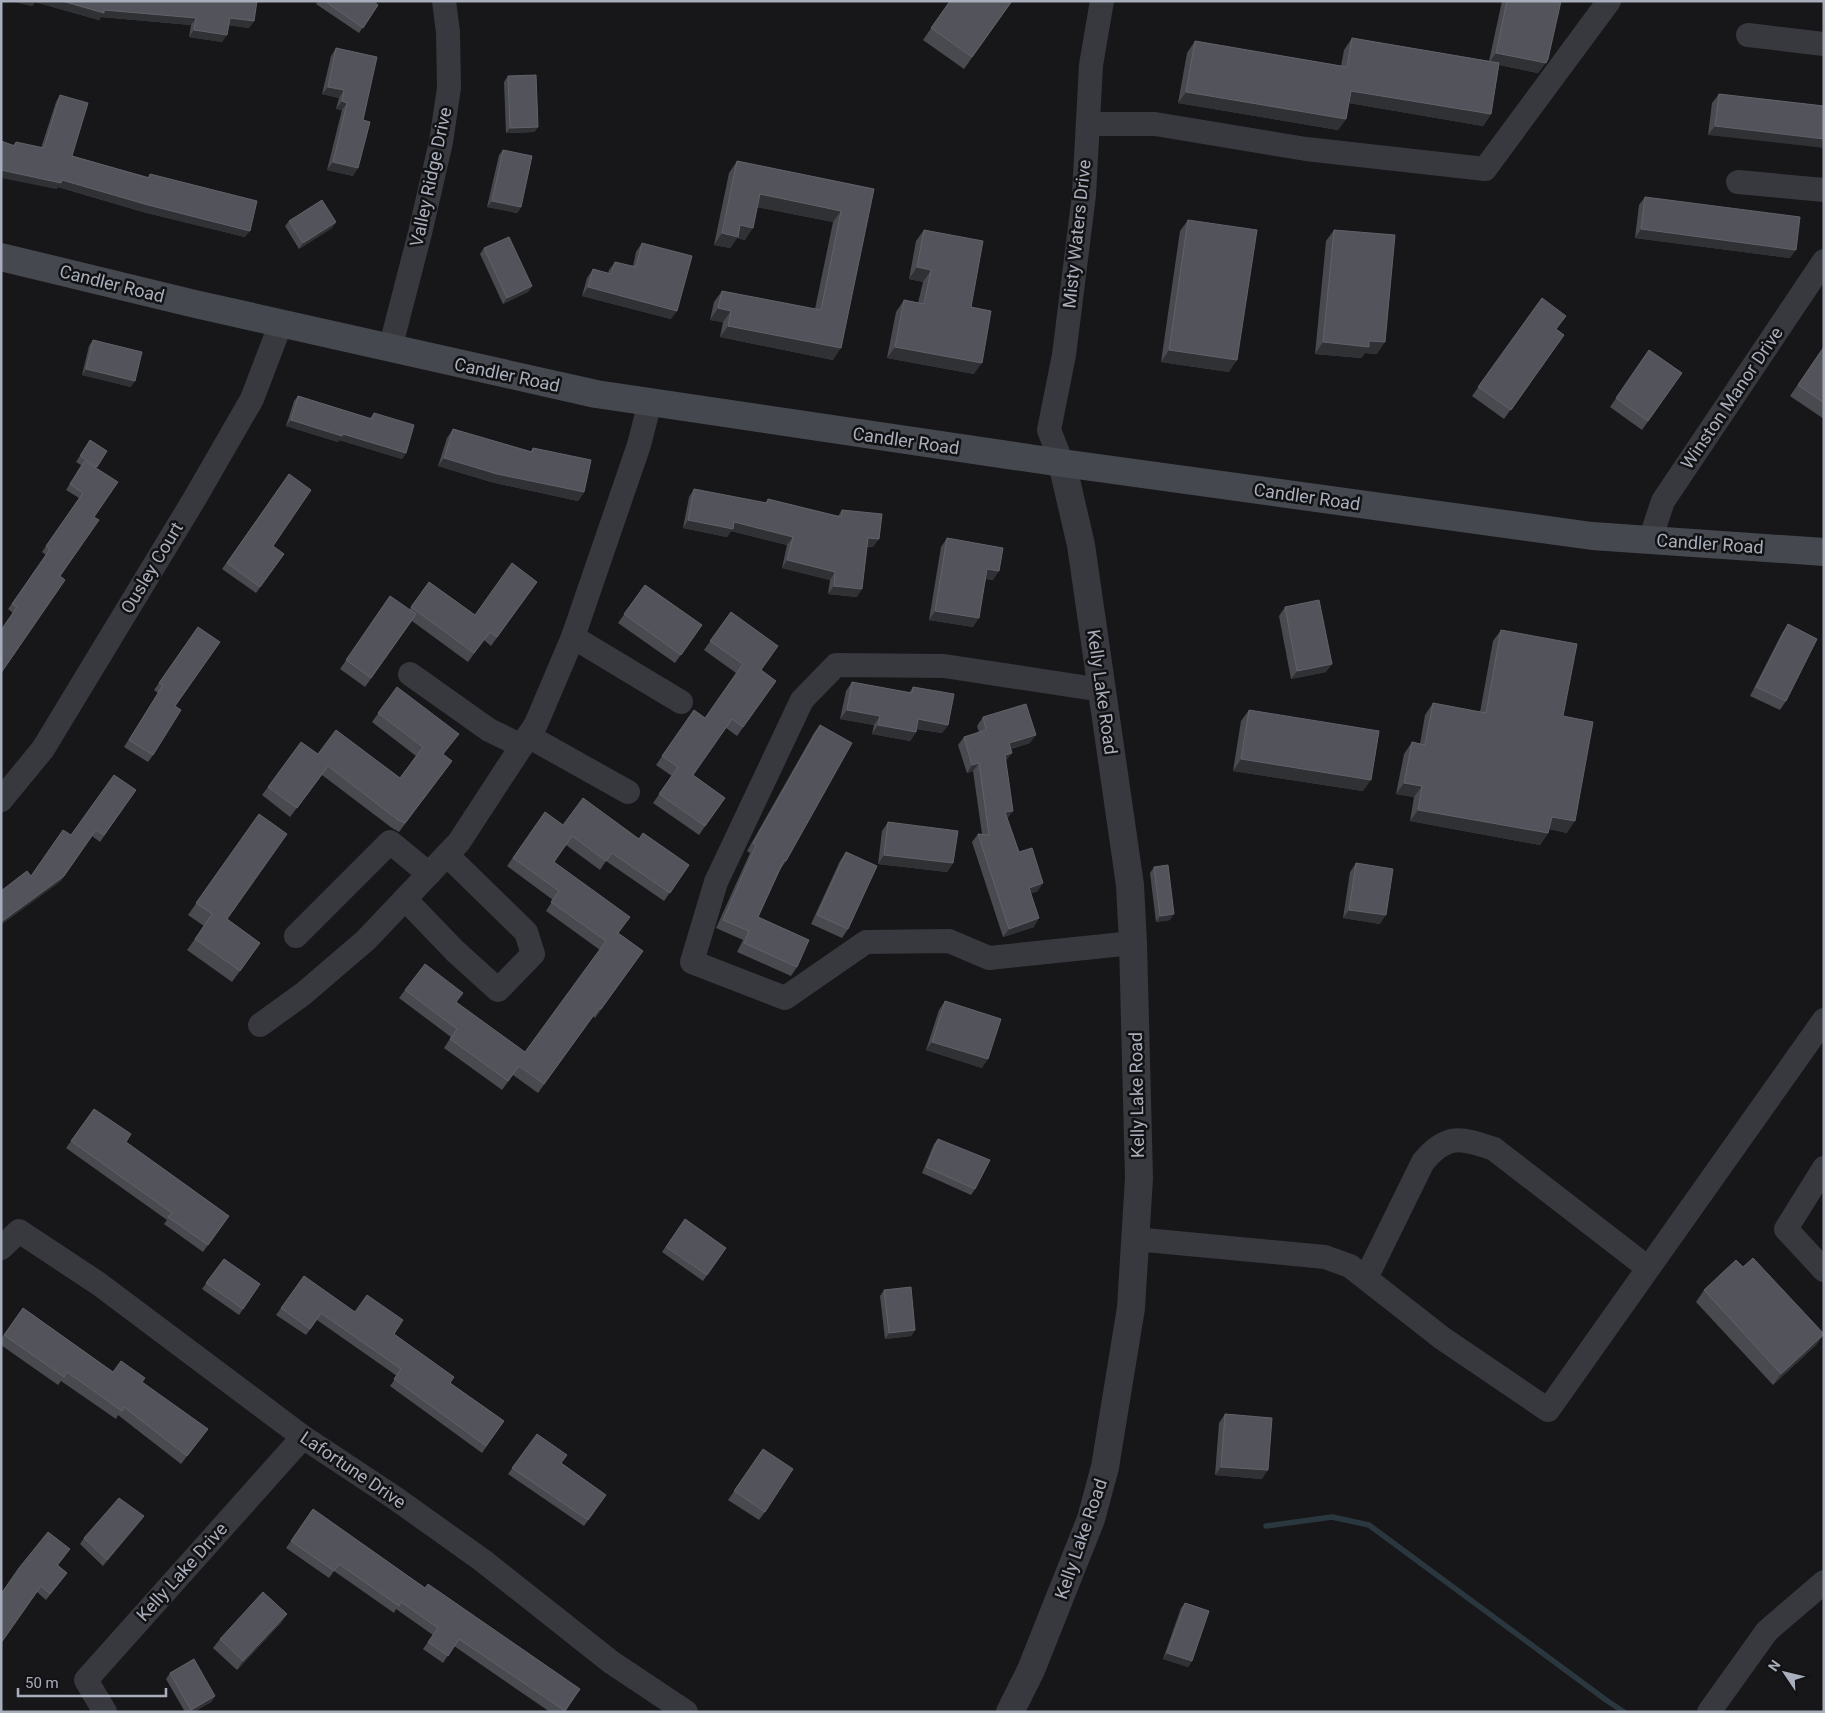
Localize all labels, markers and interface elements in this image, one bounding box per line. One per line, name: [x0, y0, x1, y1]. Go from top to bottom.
street label: Valley Ridge Drive: [405, 105, 456, 249]
street label: Misty Waters Drive: [1058, 159, 1095, 309]
street label: Candler Road: [57, 260, 167, 307]
street label: Winston Manor Drive: [1676, 323, 1787, 473]
street label: Candler Road: [452, 353, 562, 396]
street label: Candler Road: [851, 423, 961, 458]
street label: Candler Road: [1252, 479, 1362, 514]
street label: Ousley Court: [116, 518, 187, 617]
street label: Candler Road: [1656, 529, 1764, 558]
street label: Kelly Lake Road: [1083, 628, 1122, 756]
street label: Kelly Lake Road: [1125, 1032, 1148, 1158]
street label: Lafortune Drive: [297, 1427, 410, 1513]
street label: Kelly Lake Road: [1050, 1476, 1111, 1602]
street label: Kelly Lake Drive: [132, 1518, 231, 1625]
north arrow: [1760, 1648, 1810, 1698]
text: N: [1765, 1657, 1784, 1674]
scale bar: [18, 1666, 165, 1698]
text: 50 m: [25, 1674, 59, 1692]

